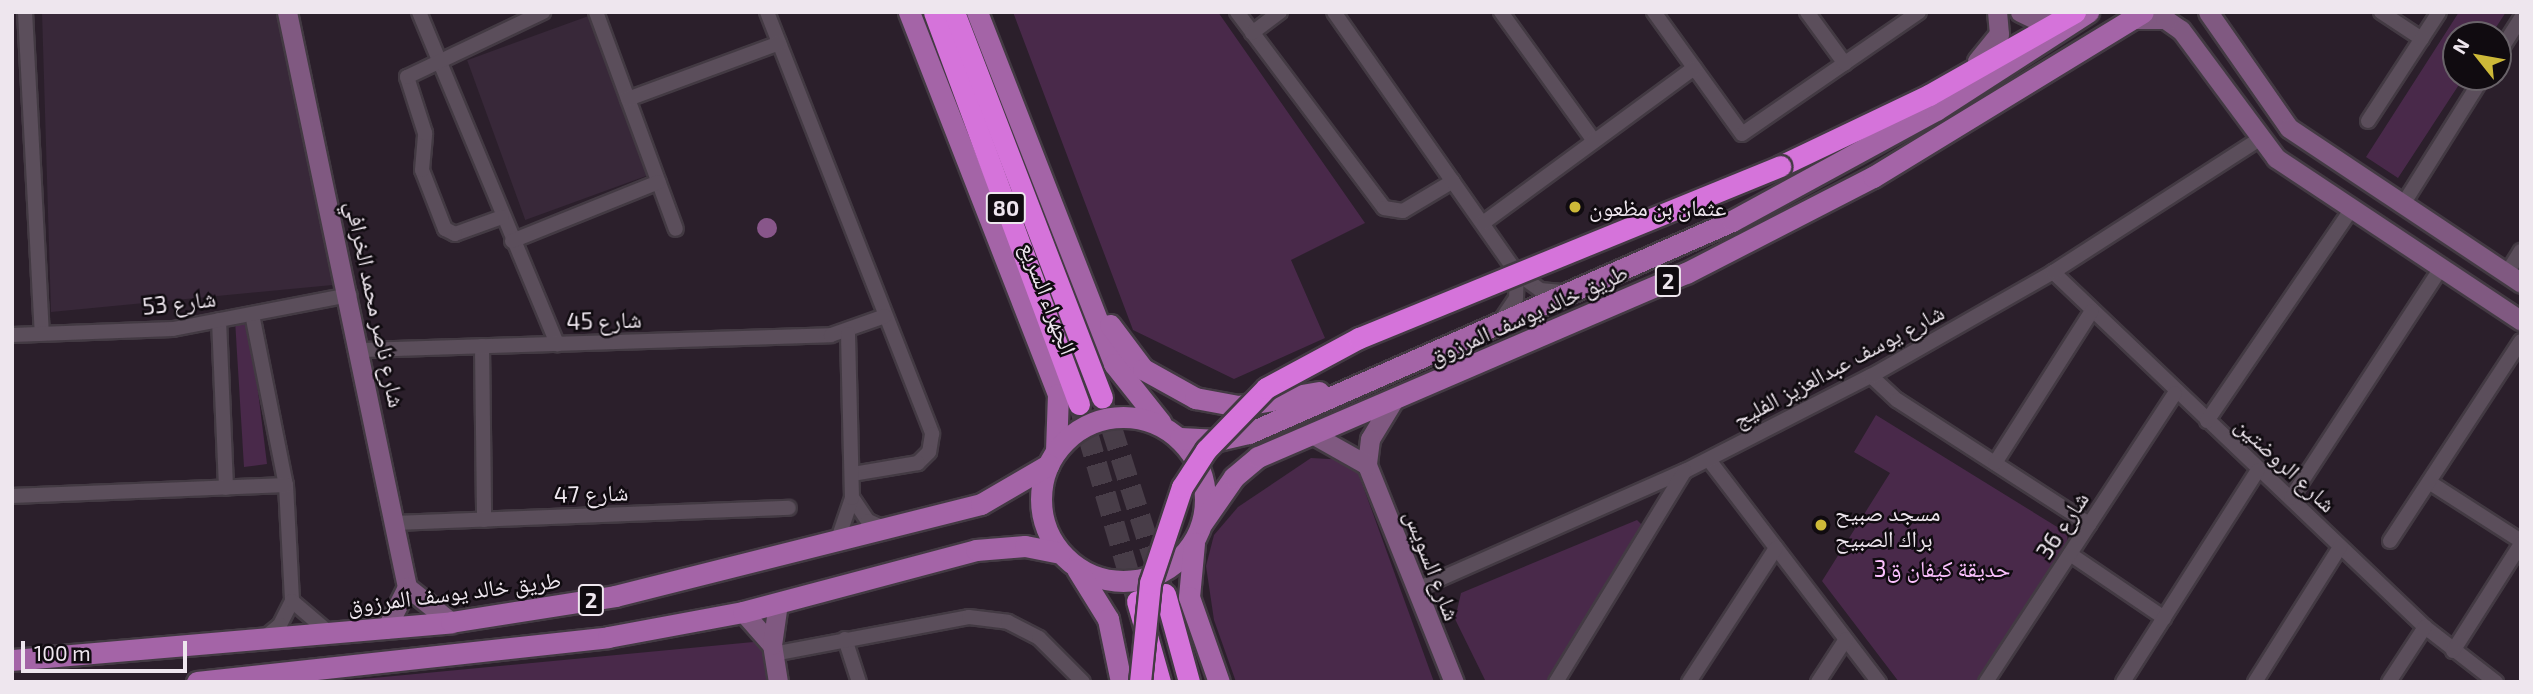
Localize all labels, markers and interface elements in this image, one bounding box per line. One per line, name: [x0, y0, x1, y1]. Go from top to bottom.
north arrow: [2442, 21, 2512, 91]
text: N: [2447, 34, 2474, 58]
road number: 80: [985, 190, 1027, 226]
place label: عثمان بن مظعون: [1589, 193, 1726, 221]
street label: شارع ناصر محمد الخرافي: [341, 198, 411, 410]
marker: عثمان بن مظعون: [1567, 199, 1583, 215]
street label: الجهراء السريع: [1015, 238, 1083, 358]
street label: طريق خالد يوسف المرزوق: [1424, 258, 1632, 370]
road number: 2: [1654, 264, 1682, 298]
street label: شارع 53: [141, 284, 217, 320]
street label: شارع يوسف عبدالعزيز الفليج: [1727, 297, 1949, 433]
street label: شارع 45: [566, 305, 642, 335]
street label: شارع الروضتين: [2230, 410, 2342, 518]
street label: شارع 47: [553, 478, 629, 508]
street label: شارع 36: [2030, 486, 2094, 564]
place label: مسجد صبيح براك الصبيح: [1835, 498, 1940, 552]
street label: شارع السويس: [1399, 506, 1467, 624]
marker: مسجد صبيح براك الصبيح: [1813, 517, 1829, 533]
park label: حديقة كيفان ق3: [1874, 554, 2010, 582]
street label: طريق خالد يوسف المرزوق: [346, 565, 562, 619]
road number: 2: [577, 582, 605, 618]
scale bar: [24, 628, 191, 672]
text: 100 m: [34, 640, 91, 665]

